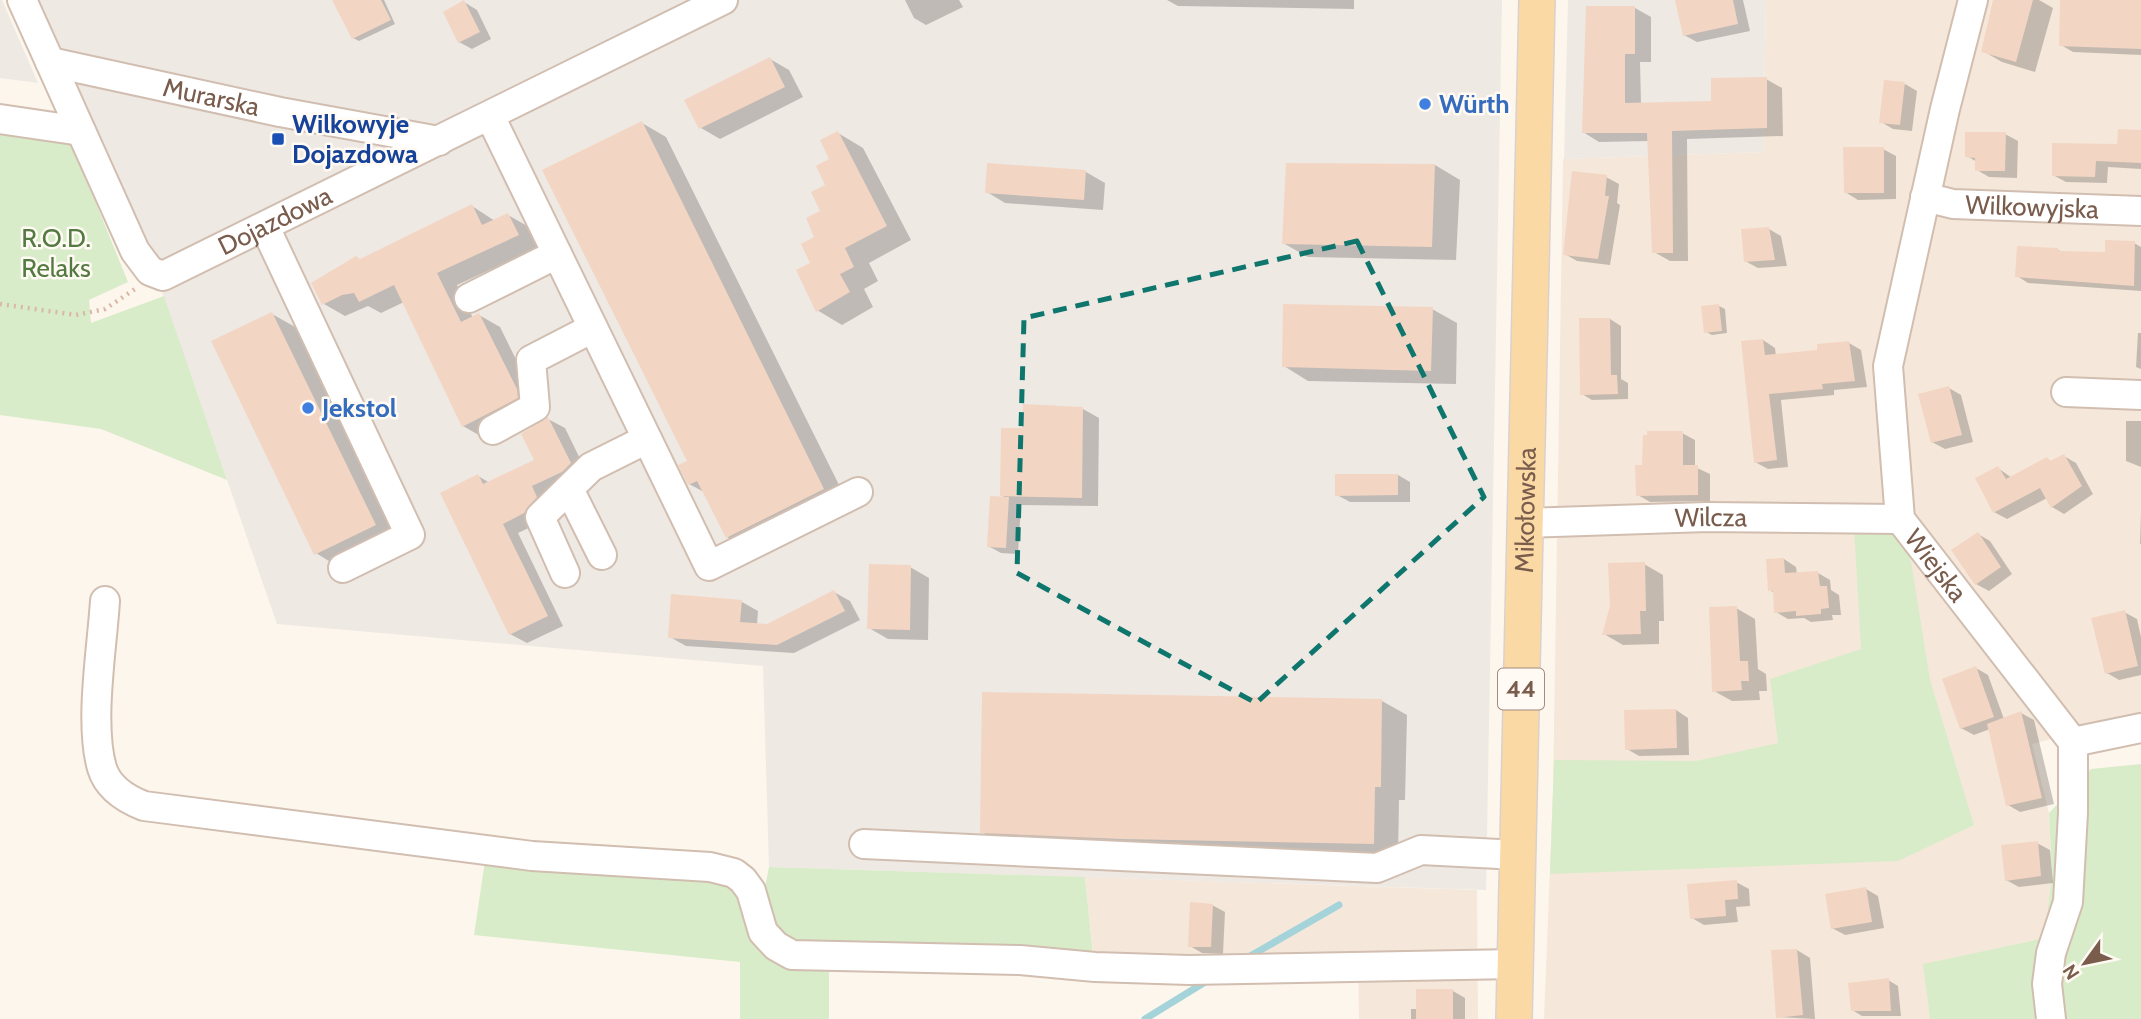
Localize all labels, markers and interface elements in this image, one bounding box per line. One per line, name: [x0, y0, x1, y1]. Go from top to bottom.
street label: Murarska: [160, 71, 263, 123]
place label: Würth: [1439, 88, 1510, 120]
marker: Würth: [1417, 96, 1433, 112]
place label: Wilkowyje Dojazdowa: [292, 108, 418, 170]
marker: Wilkowyje Dojazdowa: [270, 131, 286, 147]
street label: Dojazdowa: [213, 179, 338, 262]
street label: Wilkowyjska: [1965, 188, 2100, 225]
park label: R.O.D. Relaks: [21, 222, 91, 284]
place label: Jekstol: [321, 392, 397, 424]
marker: Jekstol: [300, 400, 316, 416]
street label: Mikołowska: [1508, 446, 1543, 573]
street label: Wilcza: [1674, 501, 1748, 534]
street label: Wiejska: [1898, 523, 1975, 609]
road number: 44: [1498, 668, 1544, 710]
north arrow: [2050, 928, 2120, 998]
text: N: [2058, 960, 2084, 984]

